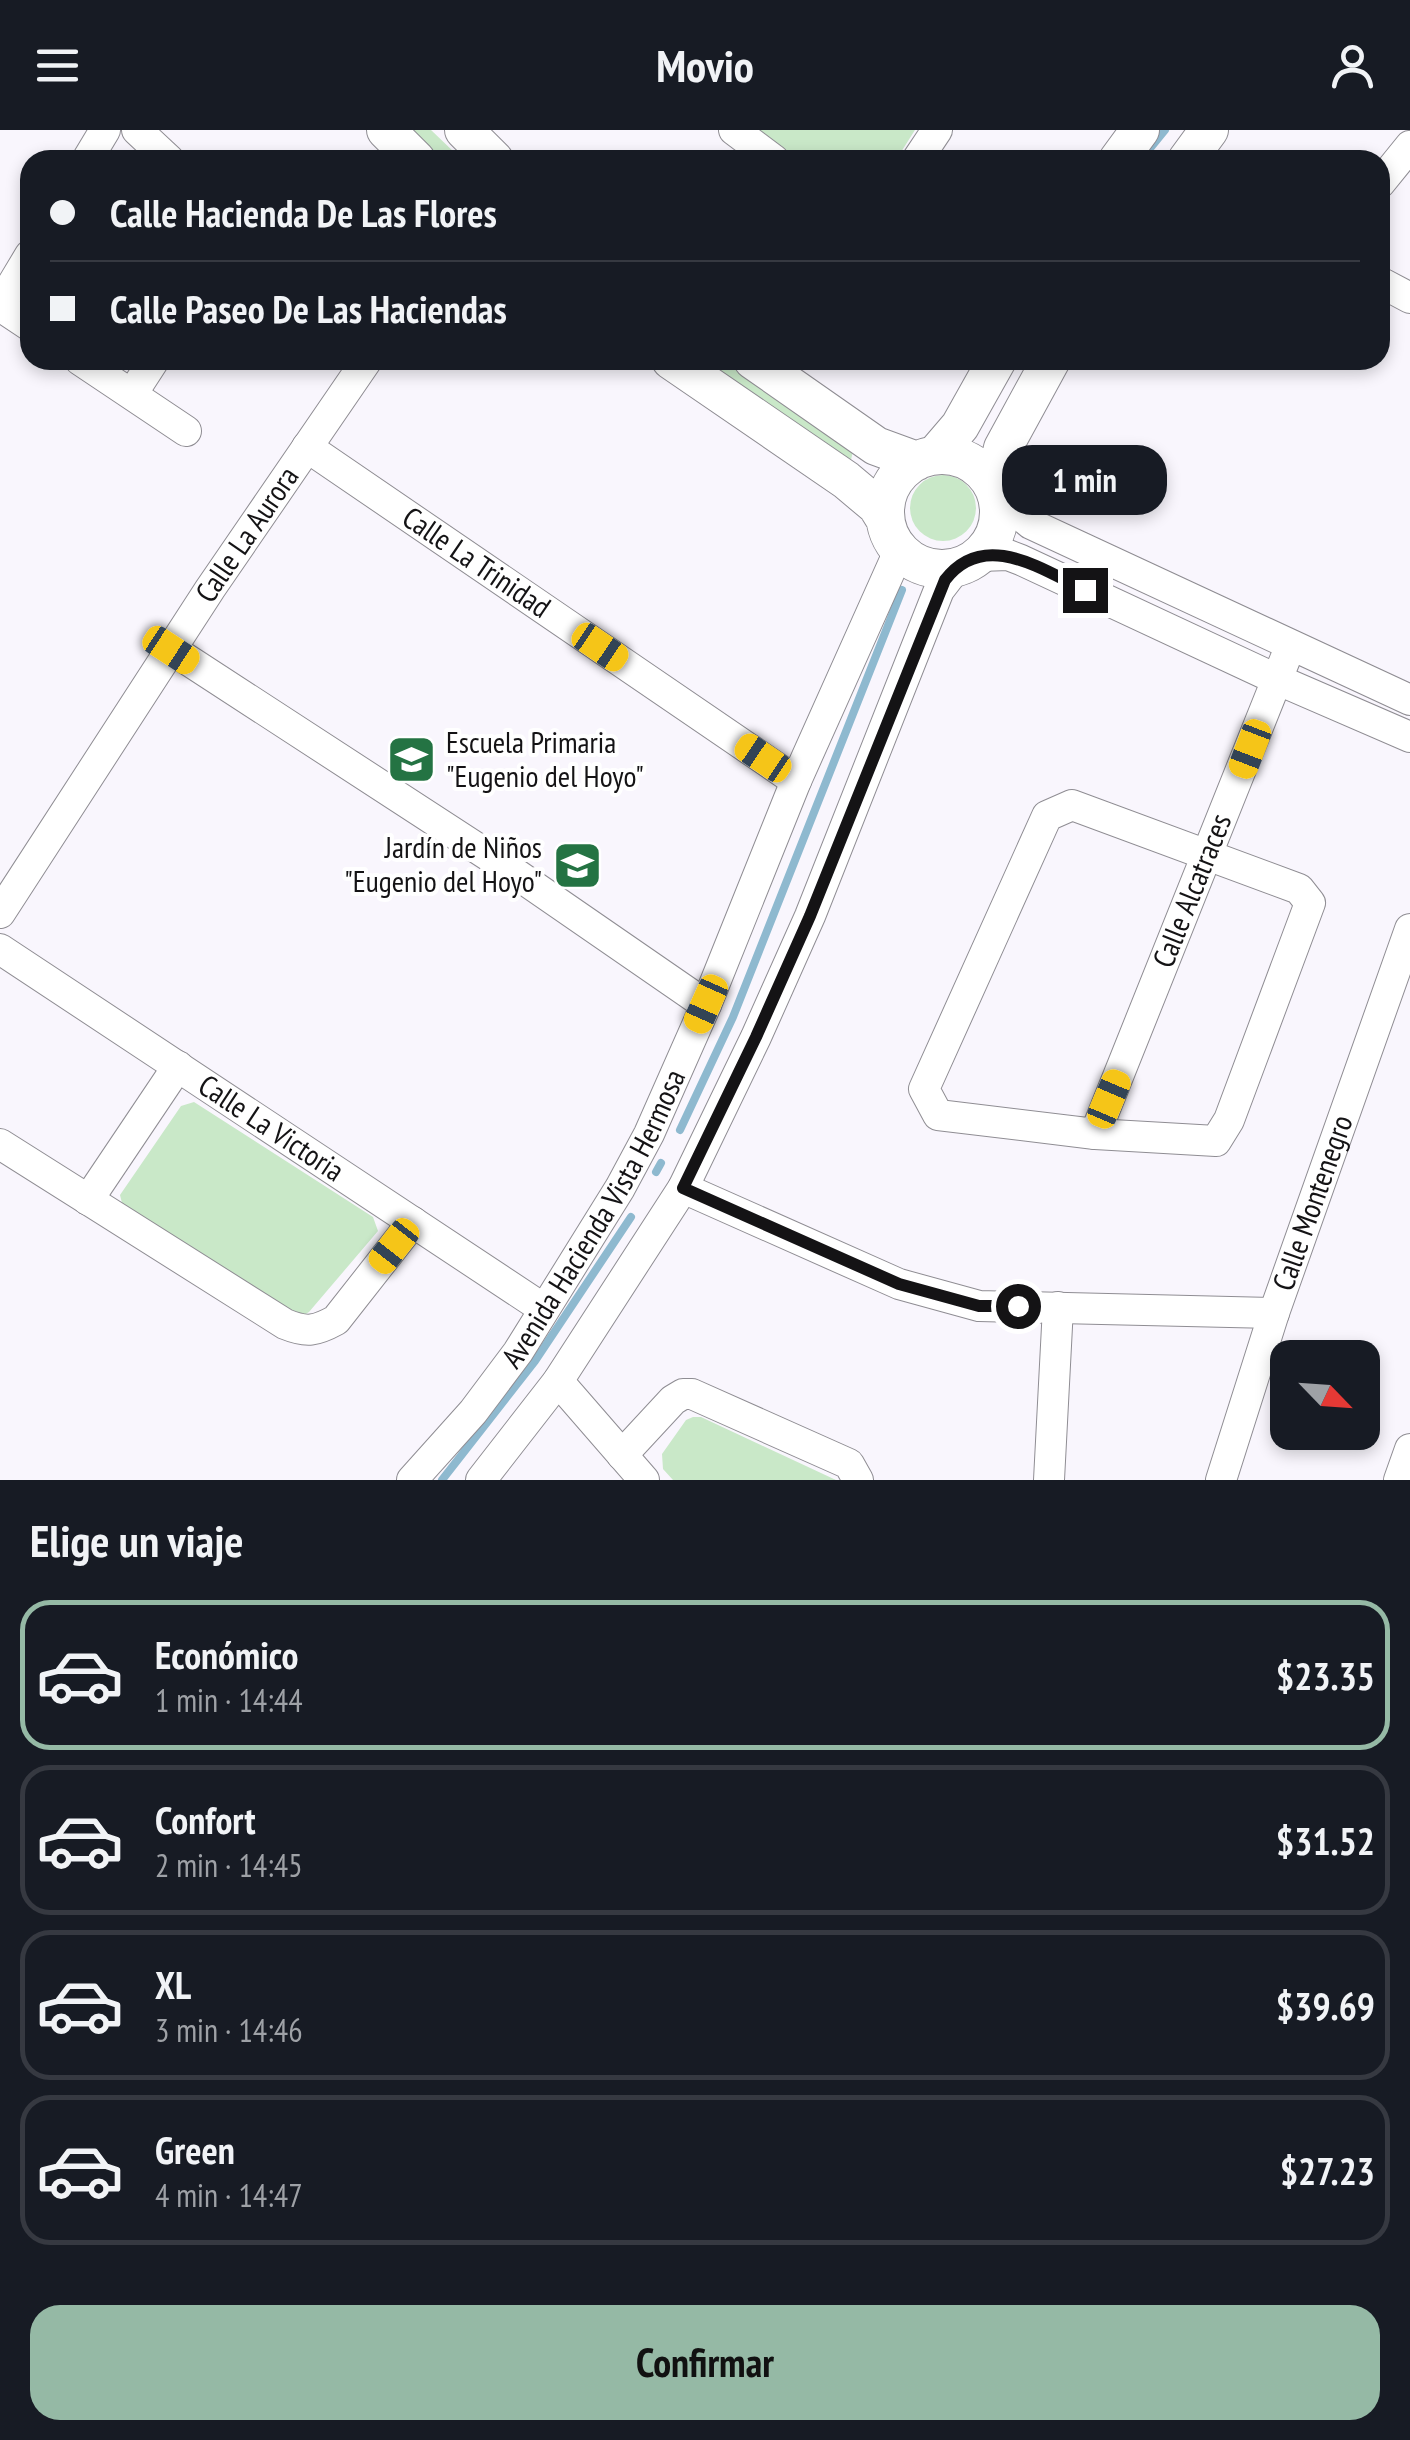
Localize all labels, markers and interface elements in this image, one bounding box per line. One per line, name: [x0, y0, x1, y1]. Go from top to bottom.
text: Movio: [656, 36, 754, 94]
icon: menu: [30, 38, 85, 93]
icon: person: [1325, 38, 1380, 93]
text: Calle Hacienda De Las Flores: [110, 188, 497, 237]
text: Calle Paseo De Las Haciendas: [110, 284, 507, 333]
callout: 1 min: [1002, 445, 1168, 515]
street label: Calle La Aurora: [186, 458, 306, 609]
text: 1 min: [1052, 459, 1117, 501]
street label: Calle La Trinidad: [396, 497, 559, 626]
route end: [1063, 568, 1108, 613]
car: [567, 618, 633, 676]
car: [138, 621, 204, 679]
car: [1225, 716, 1275, 782]
place label: Escuela Primaria "Eugenio del Hoyo": [446, 722, 644, 795]
car: [730, 729, 796, 787]
school or university icon: Escuela Primaria "Eugenio del Hoyo": [385, 734, 437, 786]
street label: Calle Alcatraces: [1143, 808, 1239, 973]
place label: Jardín de Niños "Eugenio del Hoyo": [344, 827, 542, 900]
school or university icon: Jardín de Niños "Eugenio del Hoyo": [551, 839, 603, 891]
car: [680, 970, 732, 1038]
street label: Avenida Hacienda Vista Hermosa: [492, 1063, 693, 1375]
street label: Calle La Victoria: [192, 1065, 352, 1189]
car: [1083, 1066, 1135, 1132]
street label: Calle Montenegro: [1263, 1110, 1361, 1295]
car: [364, 1213, 424, 1279]
route start: [996, 1284, 1041, 1329]
north arrow: [1270, 1340, 1380, 1450]
map controls: [1270, 1340, 1380, 1450]
text: Elige un viaje: [30, 1511, 244, 1569]
icon: car: [35, 1630, 125, 1720]
text: Económico: [155, 1630, 299, 1679]
text: $23.35: [1276, 1651, 1375, 1700]
text: 1 min · 14:44: [155, 1679, 303, 1721]
icon: car: [35, 1795, 125, 1885]
text: Confort: [155, 1795, 255, 1844]
text: $31.52: [1276, 1816, 1375, 1865]
text: 2 min · 14:45: [155, 1844, 303, 1886]
icon: car: [35, 1960, 125, 2050]
text: XL: [155, 1960, 191, 2009]
text: $39.69: [1276, 1981, 1375, 2030]
text: 3 min · 14:46: [155, 2009, 303, 2051]
icon: car: [35, 2125, 125, 2215]
text: Green: [155, 2125, 235, 2174]
text: $27.23: [1280, 2146, 1375, 2195]
text: 4 min · 14:47: [155, 2174, 303, 2216]
button: Confirmar: [30, 2305, 1380, 2420]

